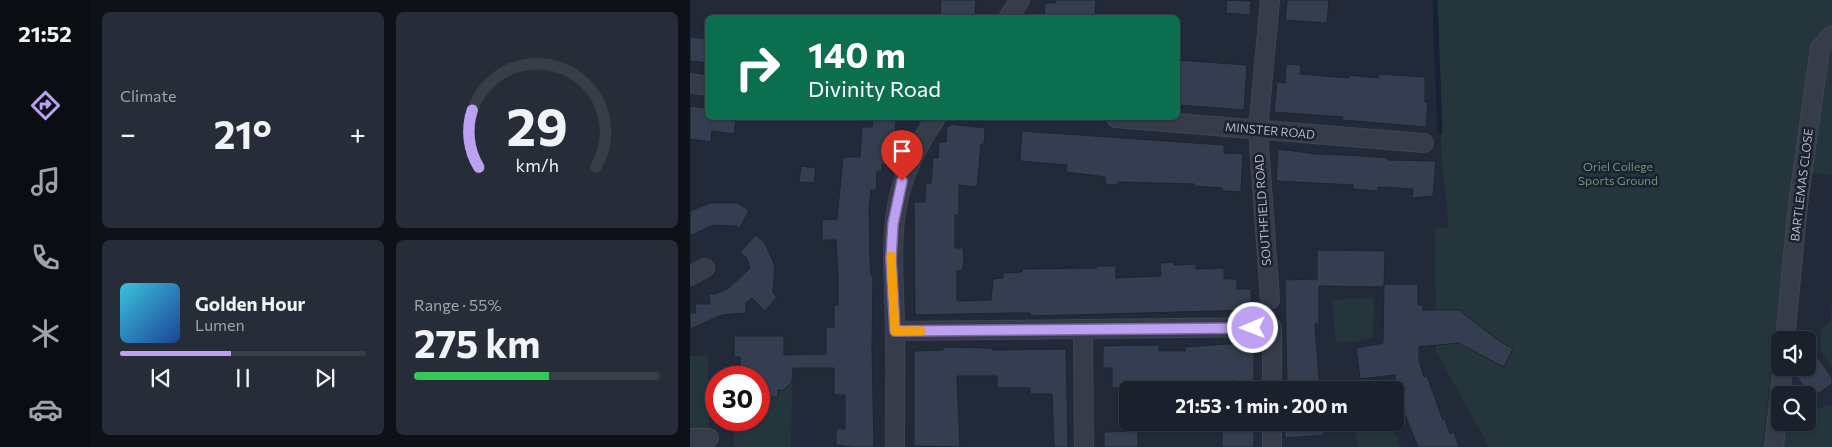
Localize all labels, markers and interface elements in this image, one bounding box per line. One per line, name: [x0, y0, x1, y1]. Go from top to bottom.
text: 21:52: [18, 20, 72, 47]
text: 140 m: [808, 32, 906, 75]
icon: right: [725, 35, 790, 100]
text: Divinity Road: [808, 75, 941, 102]
text: Climate: [120, 86, 176, 105]
icon: directions: [28, 88, 63, 123]
text: 29: [506, 93, 568, 157]
text: 21°: [214, 110, 272, 157]
text: −: [120, 116, 136, 150]
text: +: [350, 116, 366, 150]
street label: MINSTER ROAD: [1224, 119, 1316, 141]
street label: BARTLEMAS CLOSE: [1787, 128, 1815, 242]
pin: [881, 130, 923, 181]
icon: arrive: [888, 137, 916, 165]
text: km/h: [515, 154, 559, 176]
street label: SOUTHFIELD ROAD: [1251, 154, 1273, 266]
park label: Oriel College Sports Ground: [1578, 159, 1658, 187]
icon: music: [28, 164, 63, 199]
icon: phone: [28, 240, 63, 275]
text: Golden Hour: [195, 292, 305, 315]
text: Range · 55%: [414, 295, 502, 314]
position arrow: [1226, 301, 1278, 353]
text: Lumen: [195, 315, 245, 334]
icon: climate: [28, 316, 63, 351]
text: 275 km: [414, 319, 540, 366]
map controls: [1771, 331, 1816, 431]
button: sound: [1771, 331, 1816, 376]
icon: previous: [147, 364, 175, 392]
icon: pause: [229, 364, 257, 392]
icon: next: [311, 364, 339, 392]
speed limit sign: 30: [705, 366, 770, 431]
button: search: [1771, 386, 1816, 431]
icon: car: [28, 392, 63, 427]
text: 21:53 · 1 min · 200 m: [1175, 394, 1348, 417]

